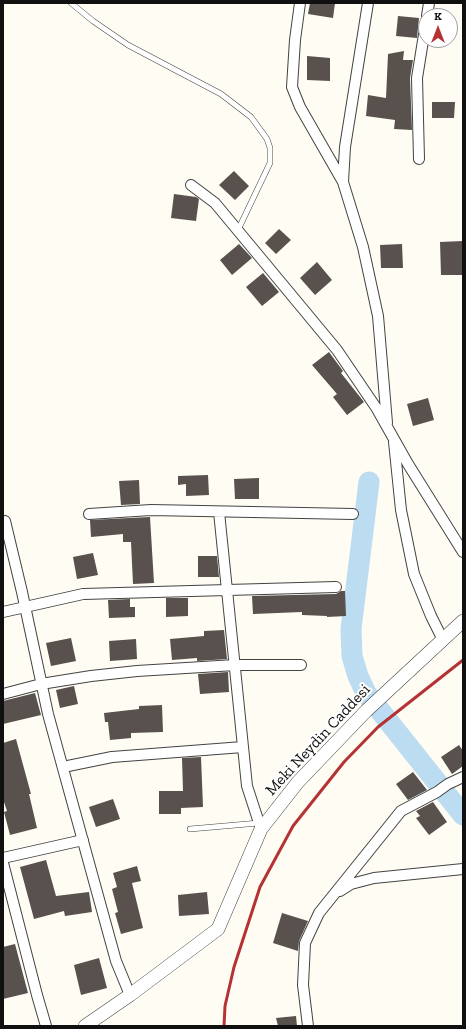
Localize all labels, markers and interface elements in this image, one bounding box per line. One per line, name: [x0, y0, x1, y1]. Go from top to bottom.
north arrow: [418, 8, 458, 48]
text: K: [434, 10, 442, 23]
street label: Meki Neydin Caddesi: [262, 680, 374, 800]

